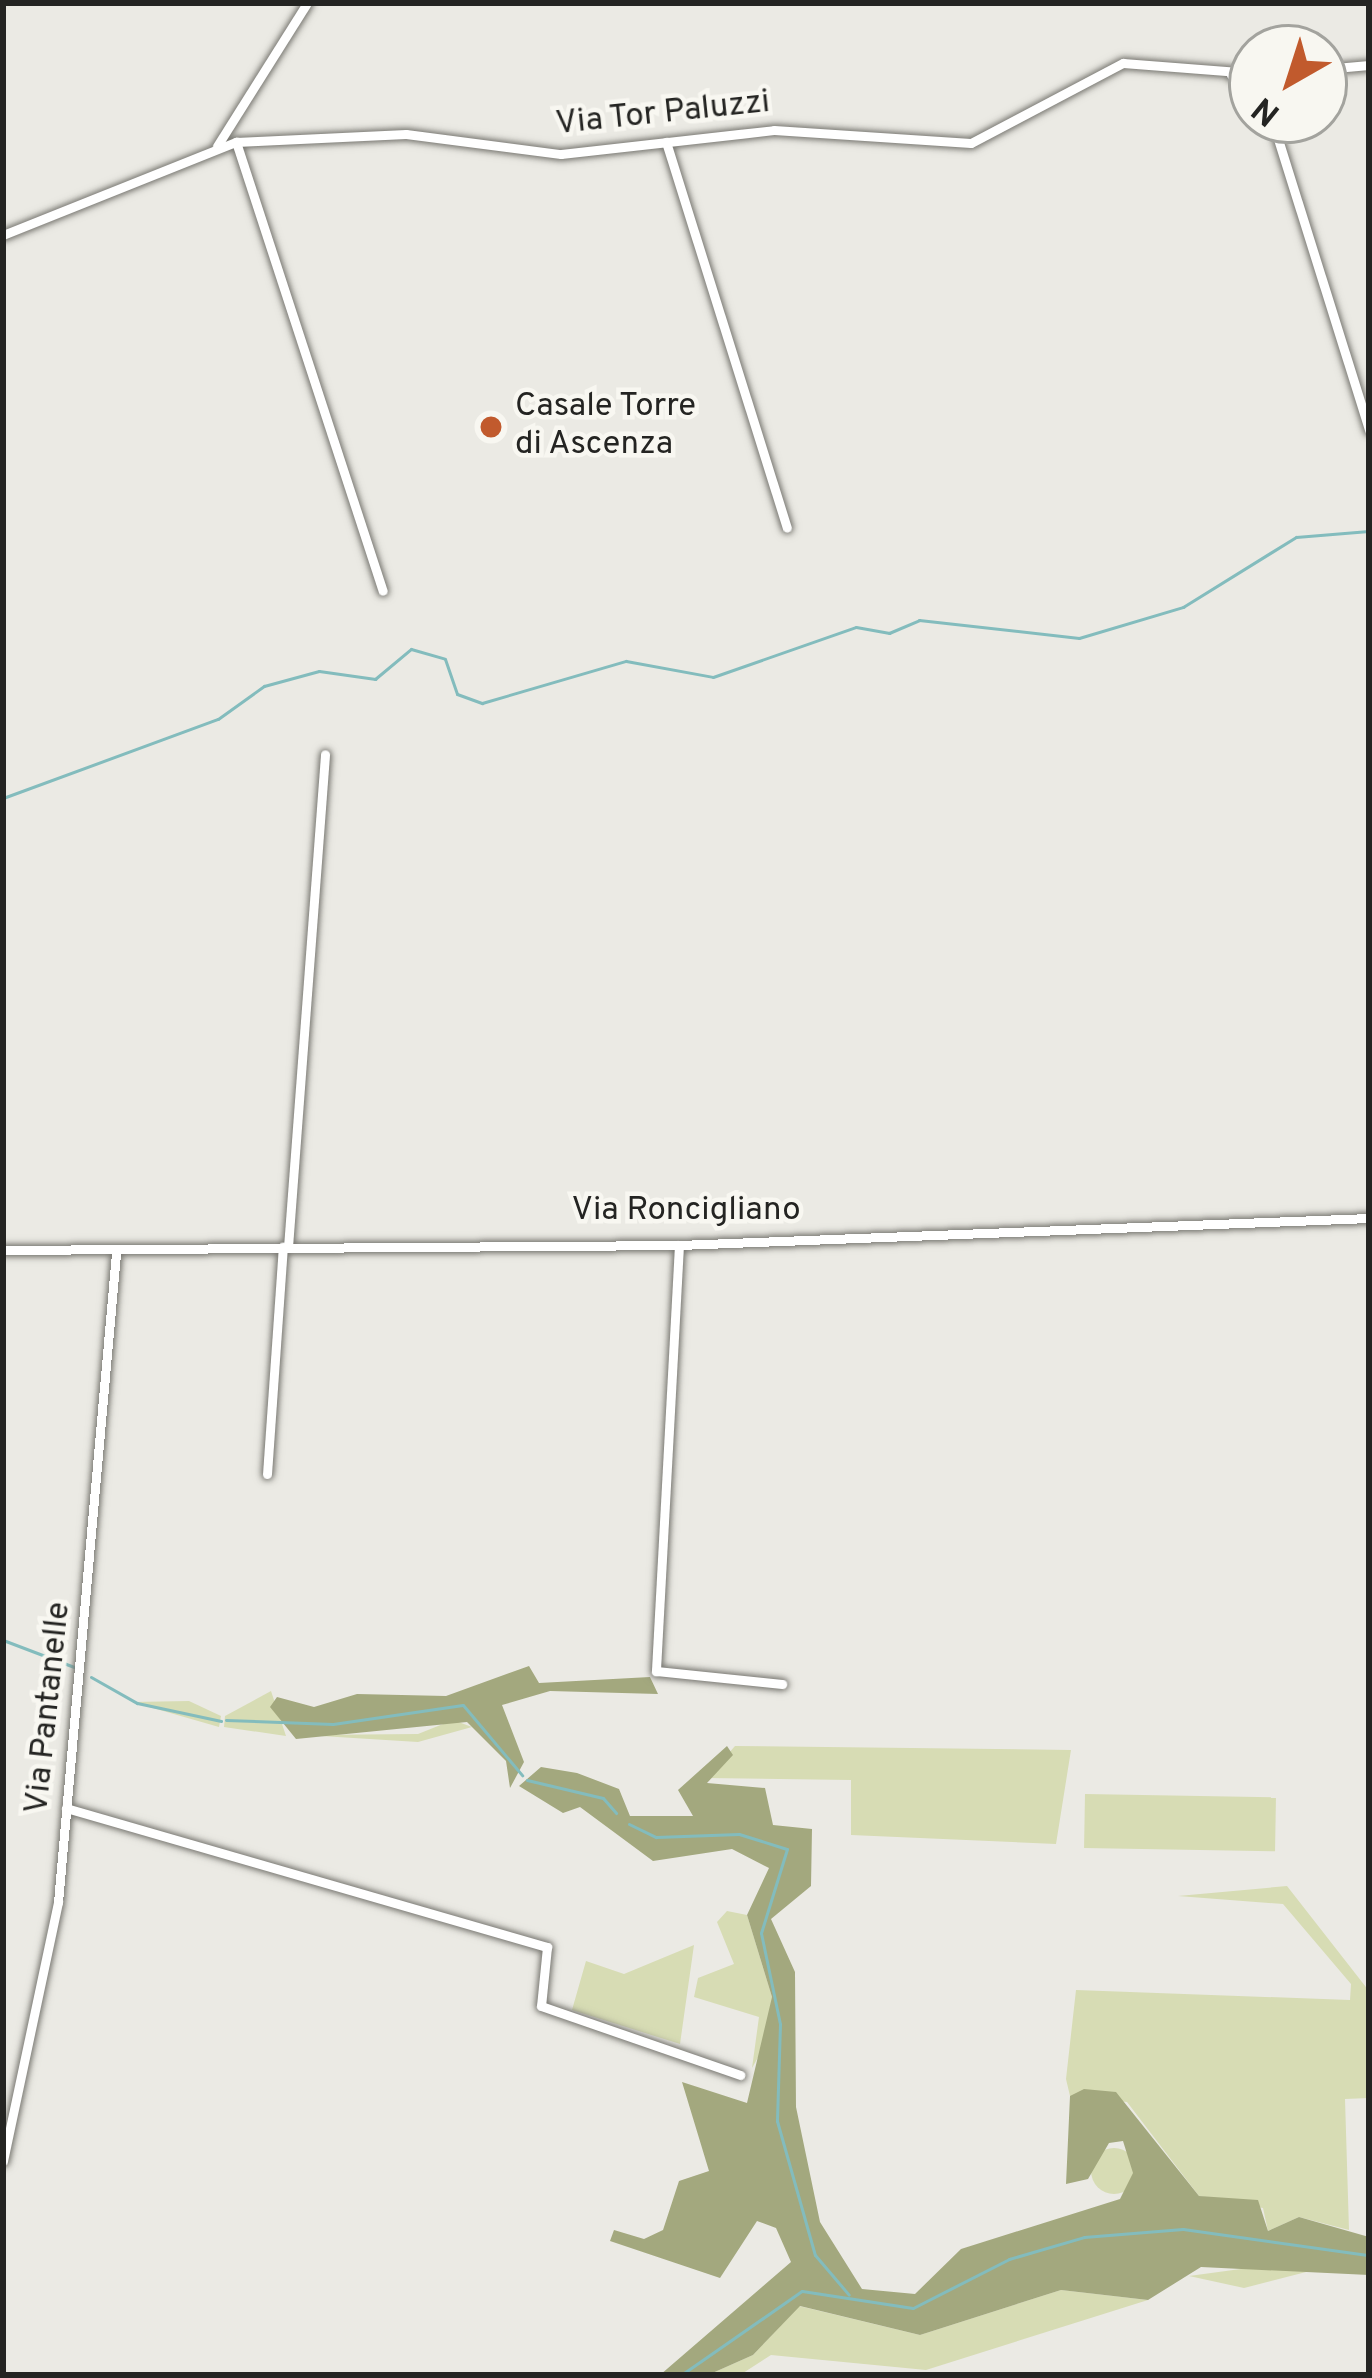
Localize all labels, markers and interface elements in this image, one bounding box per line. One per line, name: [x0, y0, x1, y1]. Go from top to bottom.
north arrow: [1228, 24, 1348, 144]
street label: Via Tor Paluzzi: [553, 84, 773, 146]
text: N: [1245, 86, 1290, 133]
place label: Casale Torre di Ascenza: [515, 388, 697, 466]
marker: Casale Torre di Ascenza: [478, 414, 504, 440]
street label: Via Roncigliano: [571, 1192, 801, 1232]
street label: Via Pantanelle: [19, 1600, 81, 1816]

